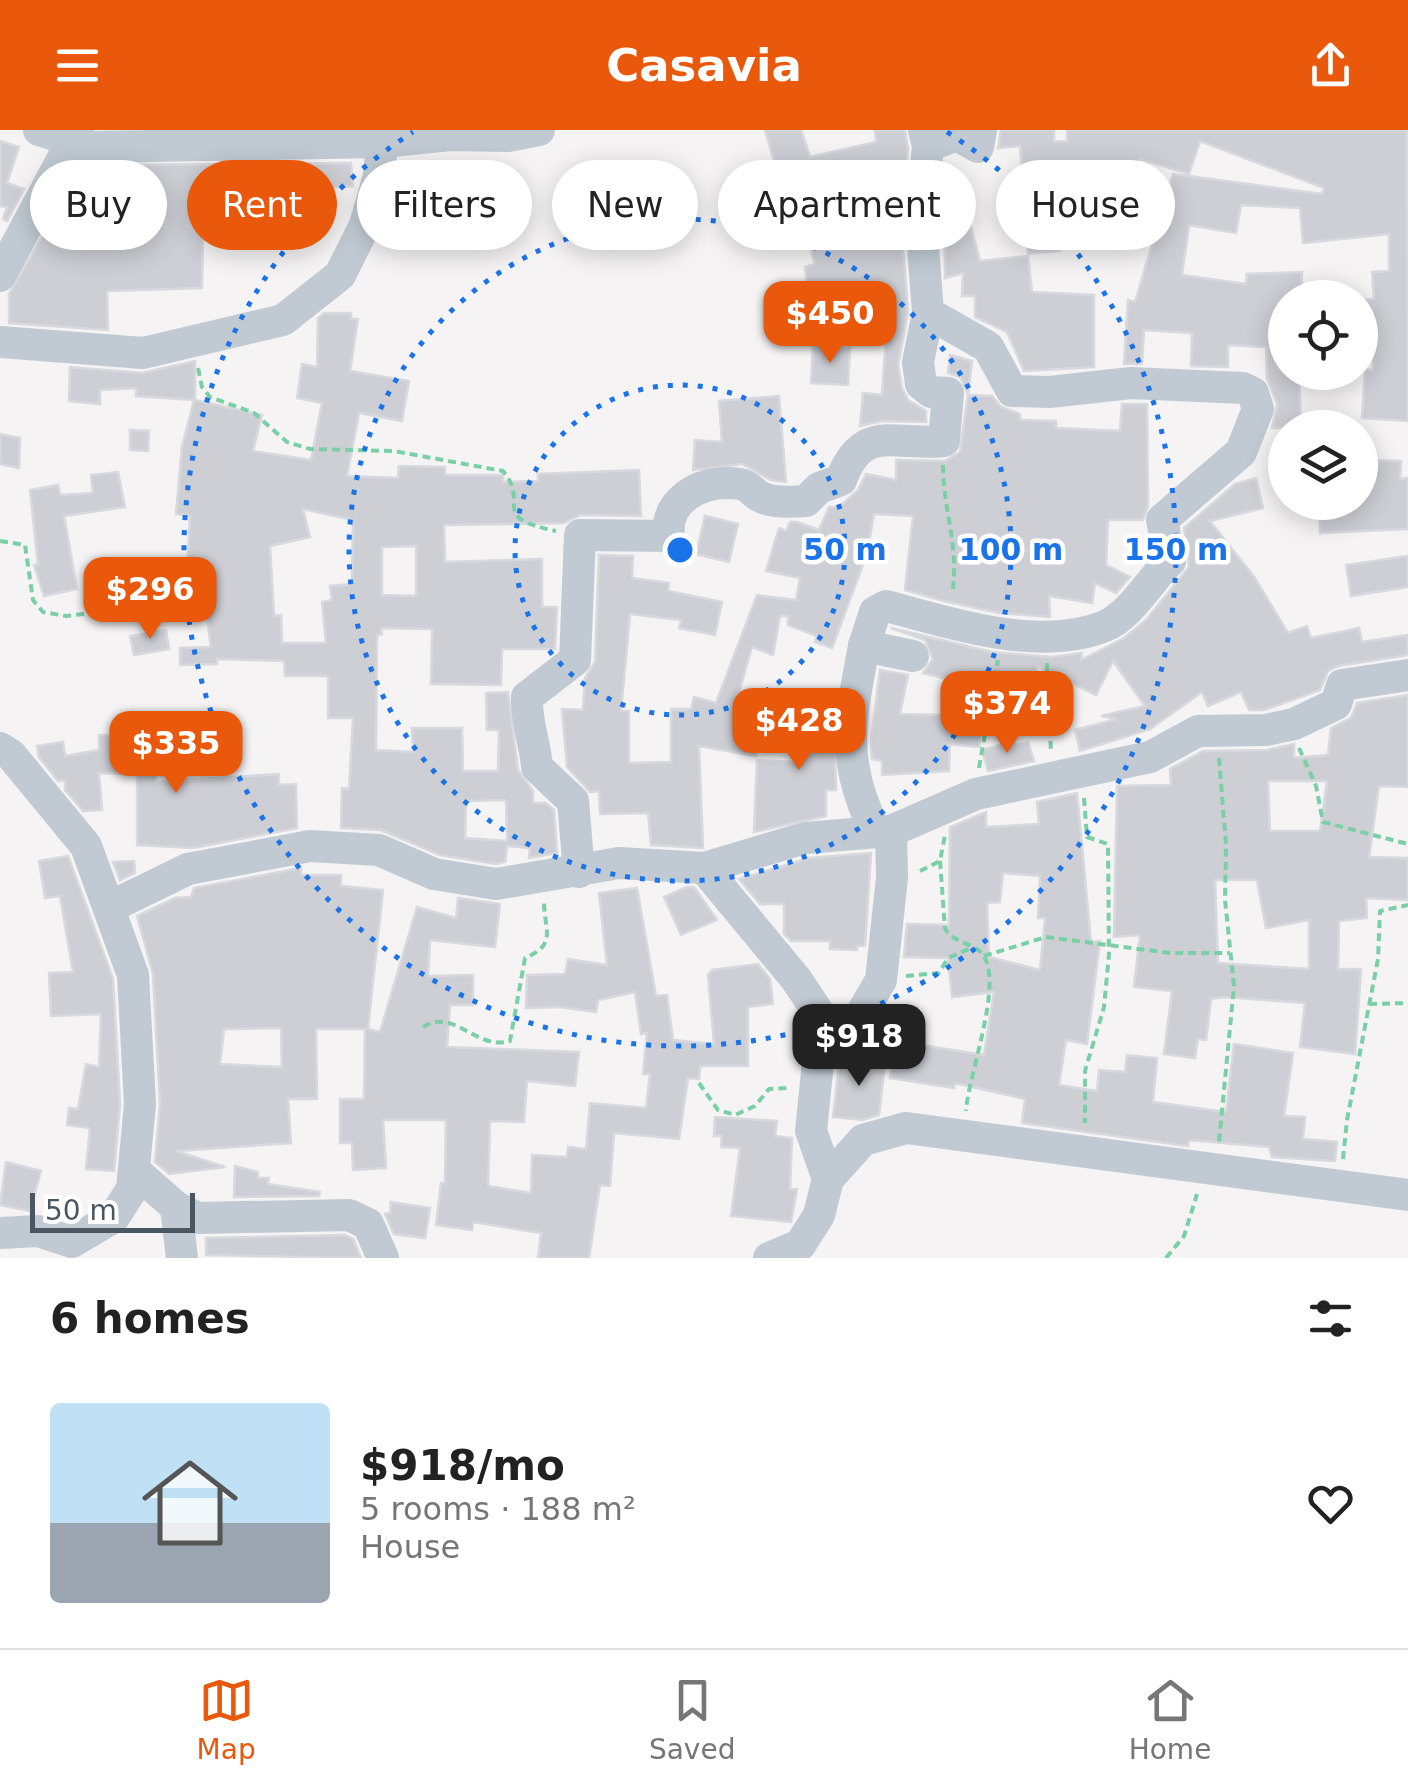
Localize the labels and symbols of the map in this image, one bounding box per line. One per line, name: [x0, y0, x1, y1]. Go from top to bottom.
pin: $450: [771, 281, 889, 366]
centre of rings: [662, 532, 698, 568]
text: 50 m: [803, 532, 887, 567]
text: 100 m: [959, 532, 1063, 567]
text: 150 m: [1124, 532, 1228, 567]
pin: $296: [91, 557, 209, 642]
pin: $374: [948, 671, 1066, 756]
pin: $428: [740, 688, 858, 773]
pin: $335: [117, 711, 235, 796]
pin: $918: [800, 1004, 918, 1089]
scale bar: [30, 1188, 195, 1232]

